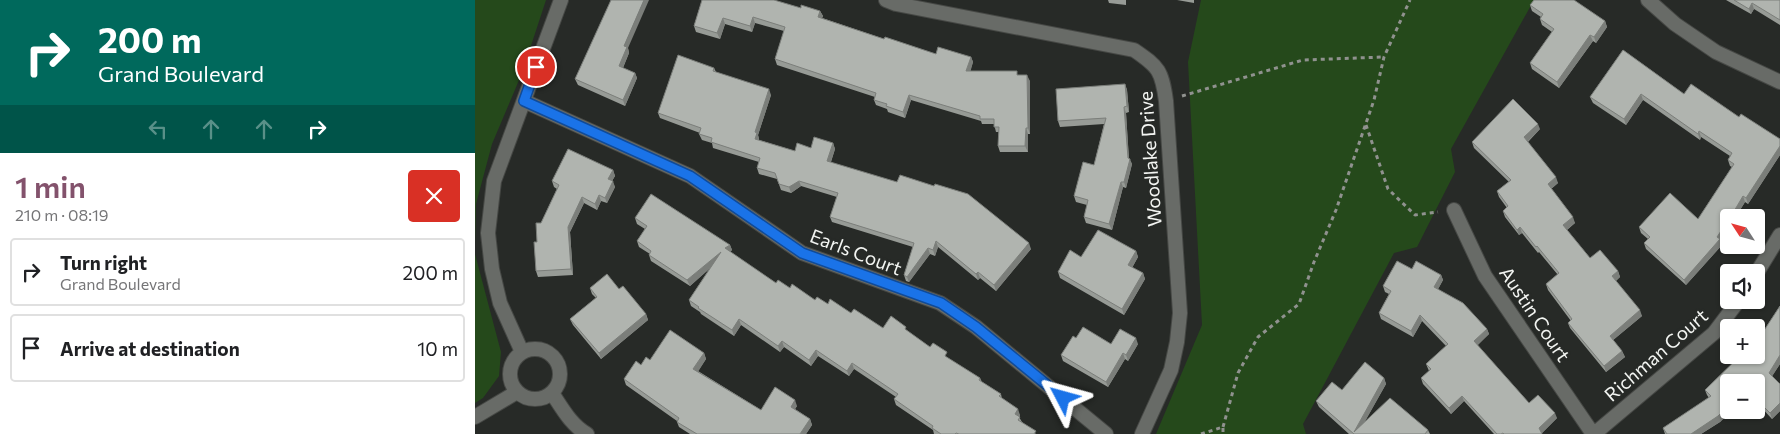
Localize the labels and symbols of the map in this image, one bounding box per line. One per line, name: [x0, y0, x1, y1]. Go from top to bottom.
pin: [515, 46, 557, 88]
street label: Woodlake Drive: [1133, 90, 1166, 228]
north arrow: [1720, 209, 1765, 254]
street label: Earls Court: [807, 224, 905, 280]
street label: Austin Court: [1495, 262, 1576, 366]
street label: Richman Court: [1599, 303, 1712, 406]
position arrow: [1036, 371, 1088, 423]

